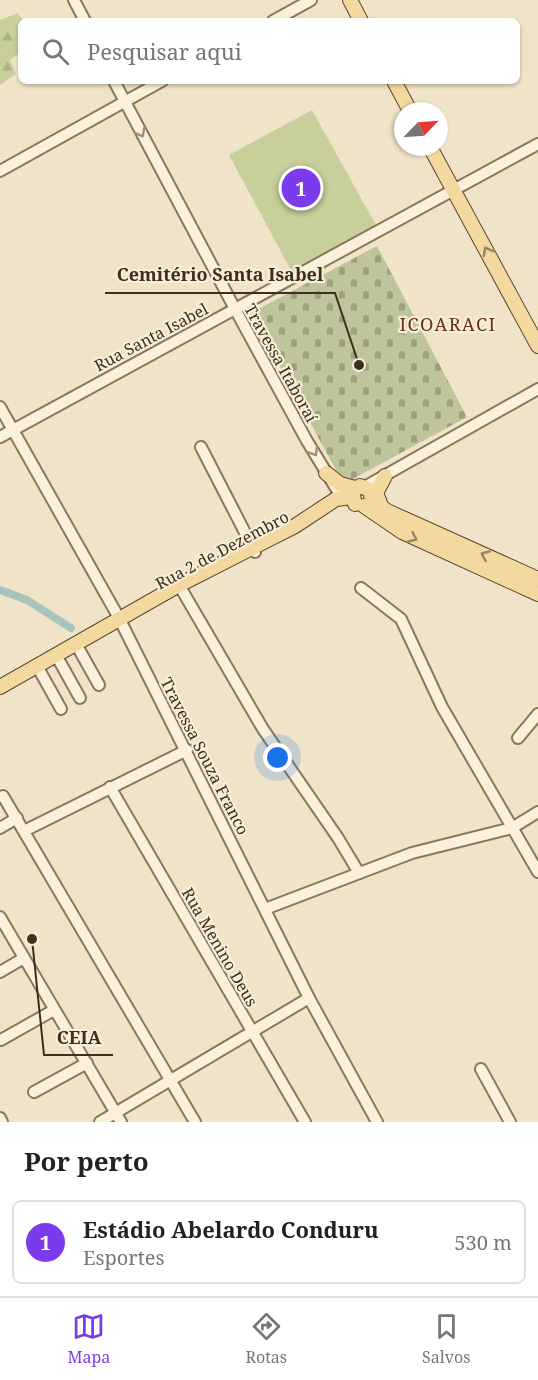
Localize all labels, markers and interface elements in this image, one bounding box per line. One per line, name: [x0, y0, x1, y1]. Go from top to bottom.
search box: [18, 18, 520, 84]
icon: search: [39, 35, 72, 68]
text: Pesquisar aqui: [87, 36, 242, 66]
north arrow: [394, 102, 448, 156]
one-way arrow: [134, 127, 145, 137]
pin: 1: [282, 166, 320, 210]
one-way arrow: [483, 247, 494, 258]
callout: Cemitério Santa Isabel: [105, 257, 335, 293]
text: Cemitério Santa Isabel: [117, 262, 324, 286]
street label: Rua Santa Isabel: [90, 298, 212, 376]
street label: Travessa Itaboraí: [239, 300, 323, 426]
district label: ICOARACI: [399, 312, 497, 336]
one-way arrow: [306, 446, 318, 456]
street label: Rua 2 de Dezembro: [151, 506, 293, 594]
one-way arrow: [407, 530, 418, 542]
one-way arrow: [480, 550, 491, 562]
street label: Travessa Souza Franco: [156, 673, 254, 839]
your location: [263, 743, 292, 772]
street label: Rua Menino Deus: [177, 883, 263, 1011]
callout: CEIA: [44, 1019, 113, 1055]
text: CEIA: [57, 1025, 102, 1049]
text: Por perto: [24, 1143, 149, 1179]
text: Estádio Abelardo Conduru: [83, 1214, 379, 1244]
text: 1: [40, 1229, 51, 1256]
text: 530 m: [454, 1229, 512, 1256]
text: Esportes: [83, 1244, 164, 1271]
tab: Mapa: [68, 1310, 110, 1368]
tab: Rotas: [245, 1310, 287, 1368]
tab: Salvos: [422, 1310, 470, 1368]

